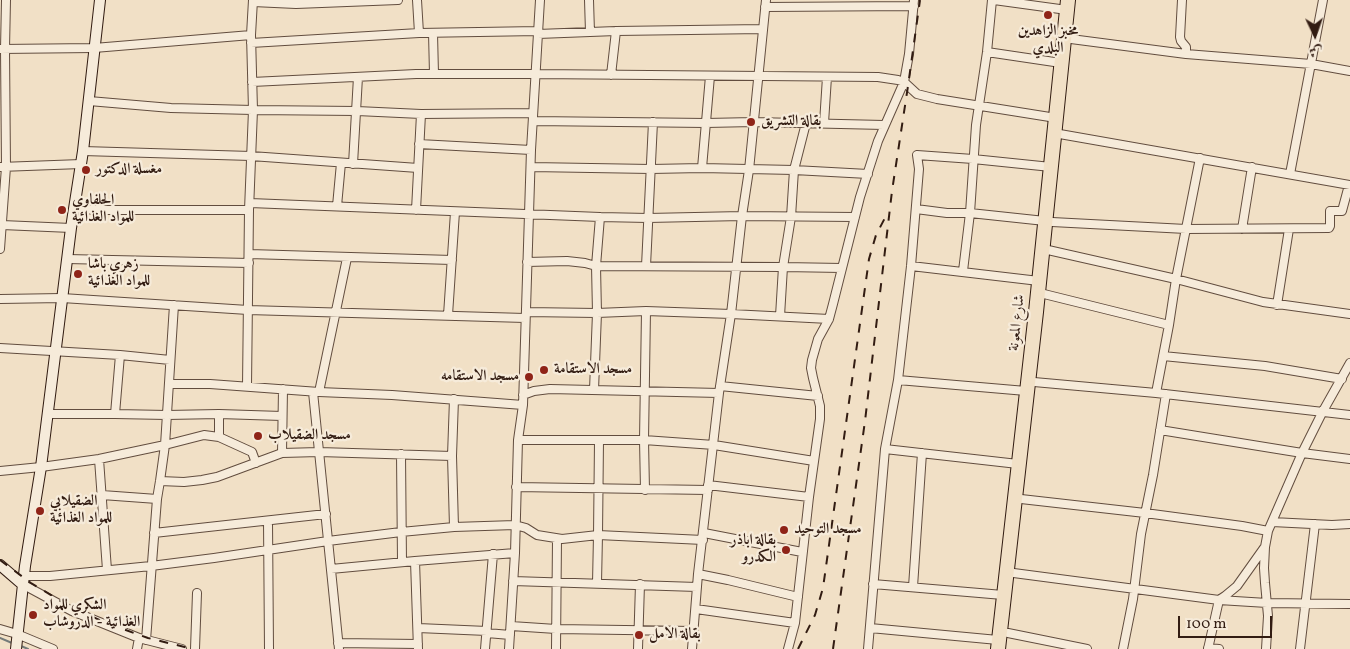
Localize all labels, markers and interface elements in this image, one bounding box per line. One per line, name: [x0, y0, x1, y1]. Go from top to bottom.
marker: مخبز الزاهدين البلدي: [1042, 9, 1054, 21]
north arrow: [1290, 10, 1340, 60]
place label: مخبز الزاهدين البلدي: [1018, 23, 1078, 58]
text: ش: [1308, 41, 1323, 60]
place label: بقالة التشريق: [761, 113, 821, 131]
marker: بقالة التشريق: [745, 116, 757, 128]
place label: مغسلة الدكتور: [96, 161, 162, 179]
marker: مغسلة الدكتور: [80, 164, 92, 176]
place label: الحلفاوي للمواد الغذائية: [72, 192, 134, 227]
marker: الحلفاوي للمواد الغذائية: [56, 204, 68, 216]
place label: زهري باشا للمواد الغذائية: [88, 256, 150, 291]
marker: زهري باشا للمواد الغذائية: [72, 268, 84, 280]
street label: شارع المعونة: [1006, 294, 1030, 352]
place label: مسجد الاستقامة: [554, 361, 632, 379]
marker: مسجد الاستقامة: [538, 364, 550, 376]
place label: مسجد الاستقامه: [441, 368, 519, 386]
marker: مسجد الاستقامه: [523, 371, 535, 383]
place label: مسجد الضقيلاب: [268, 427, 351, 445]
marker: مسجد الضقيلاب: [252, 430, 264, 442]
place label: الضقيلابي للمواد الغذائية: [50, 493, 112, 528]
marker: الضقيلابي للمواد الغذائية: [34, 505, 46, 517]
place label: مسجد التوحيد: [794, 521, 862, 539]
marker: مسجد التوحيد: [778, 524, 790, 536]
place label: بقالة اباذر الكدرو: [731, 532, 776, 567]
marker: بقالة اباذر الكدرو: [780, 544, 792, 556]
place label: الشكري للمواد الغذائية - الدروشاب: [43, 597, 140, 632]
scale bar: [1180, 606, 1274, 638]
marker: الشكري للمواد الغذائية - الدروشاب: [27, 609, 39, 621]
text: 100 m: [1186, 614, 1226, 635]
place label: بقالة الامل: [649, 626, 701, 644]
marker: بقالة الامل: [633, 629, 645, 641]

